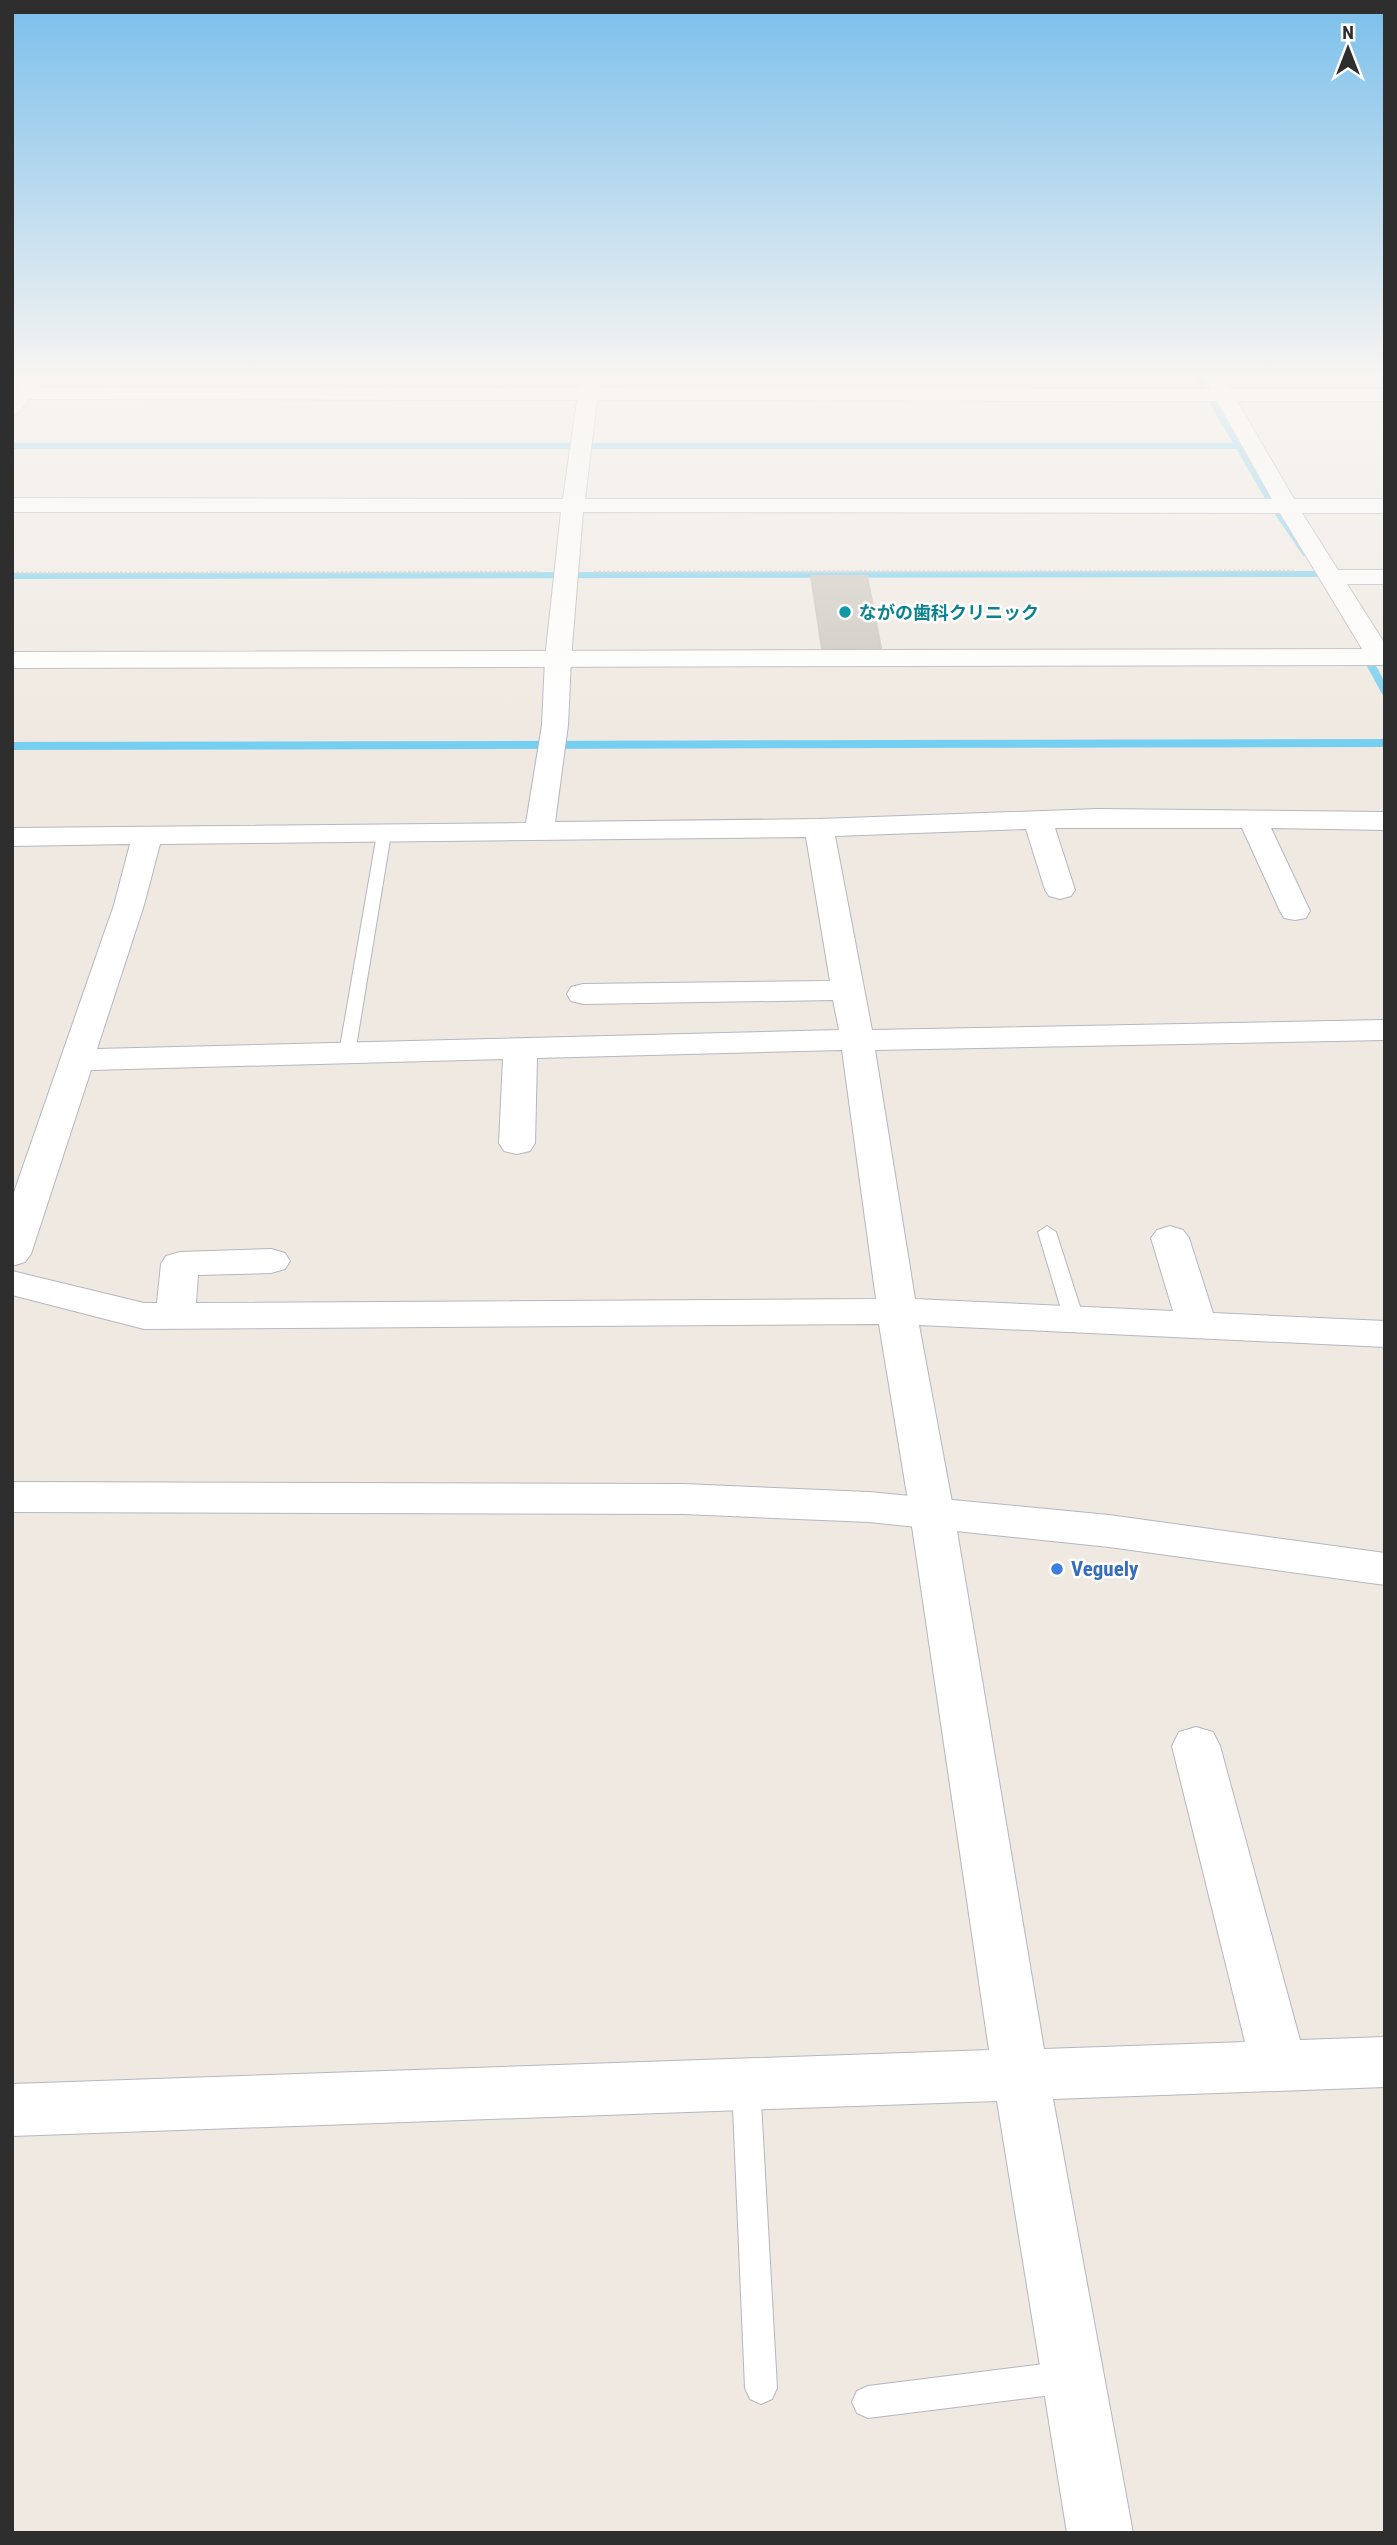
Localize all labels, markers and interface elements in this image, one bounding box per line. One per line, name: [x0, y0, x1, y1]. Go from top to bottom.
north arrow: [1313, 14, 1383, 84]
text: N: [1342, 21, 1354, 44]
place label: ながの歯科クリニック: [859, 602, 1039, 623]
marker: ながの歯科クリニック: [837, 604, 853, 620]
place label: Veguely: [1071, 1557, 1139, 1581]
marker: Veguely: [1049, 1561, 1065, 1577]

